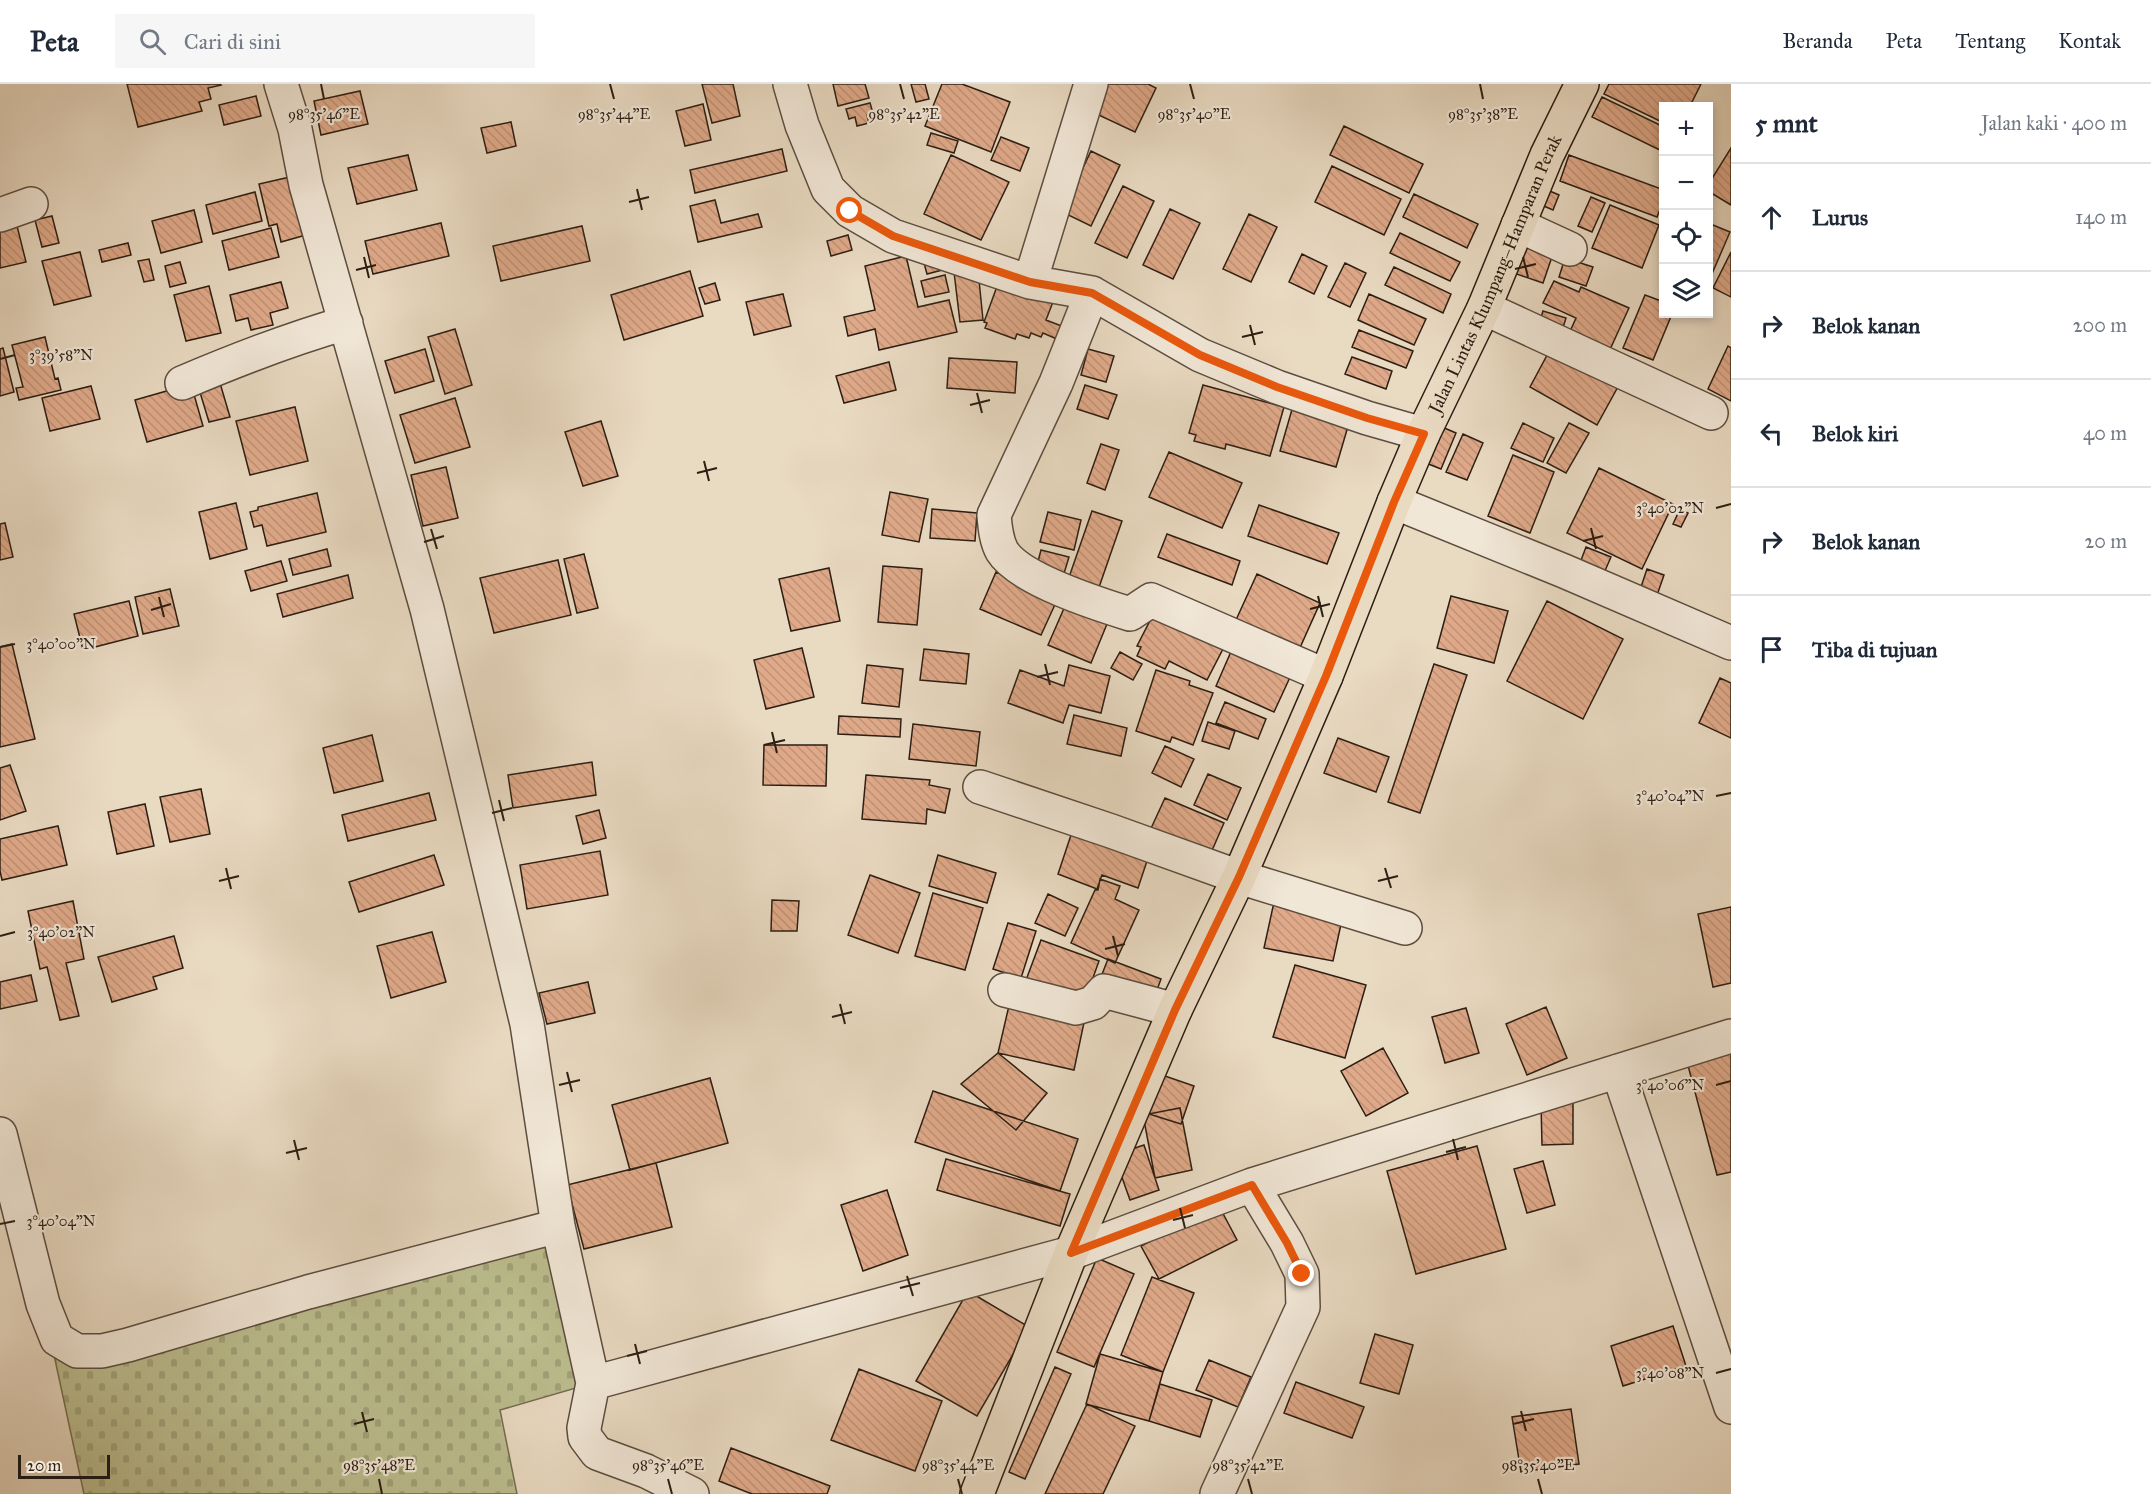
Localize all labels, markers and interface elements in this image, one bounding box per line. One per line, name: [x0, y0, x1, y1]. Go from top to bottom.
search box: [115, 14, 535, 68]
text: Peta: [30, 24, 79, 59]
icon: search: [136, 25, 169, 58]
text: Cari di sini: [184, 28, 281, 55]
text: Beranda: [1782, 28, 1853, 54]
text: Peta: [1886, 28, 1922, 54]
text: Tentang: [1955, 28, 2025, 54]
text: Kontak: [2058, 28, 2121, 54]
map controls: [1659, 102, 1713, 318]
button: +: [1659, 102, 1713, 156]
text: 98°35'46"E: [288, 105, 360, 123]
text: 98°35'44"E: [578, 105, 651, 123]
text: 98°35'42"E: [868, 105, 940, 123]
text: 98°35'40"E: [1158, 105, 1231, 123]
text: 98°35'38"E: [1448, 105, 1518, 123]
text: 5 mnt: [1755, 107, 1818, 139]
text: Jalan kaki · 400 m: [1981, 111, 2127, 135]
street label: Jalan Lintas Klumpang–Hamparan Perak: [1423, 130, 1567, 419]
button: −: [1659, 156, 1713, 210]
route start: [836, 197, 862, 223]
icon: ahead: [1755, 201, 1788, 234]
text: Lurus: [1812, 204, 1868, 231]
text: 140 m: [2075, 205, 2127, 229]
button: locate: [1659, 210, 1713, 264]
button: layers: [1659, 264, 1713, 318]
icon: right: [1755, 309, 1788, 342]
text: Belok kanan: [1812, 312, 1920, 339]
text: 200 m: [2073, 313, 2127, 337]
text: 3°39'58"N: [29, 346, 93, 364]
icon: left: [1755, 417, 1788, 450]
text: Belok kiri: [1812, 420, 1898, 447]
text: 40 m: [2083, 421, 2127, 445]
text: 3°40'02"N: [1636, 499, 1704, 517]
icon: right: [1755, 525, 1788, 558]
text: Belok kanan: [1812, 528, 1920, 555]
text: 20 m: [2084, 529, 2127, 553]
icon: arrive: [1755, 633, 1788, 666]
text: 3°40'00"N: [26, 635, 96, 653]
text: Tiba di tujuan: [1812, 636, 1937, 663]
text: 3°40'04"N: [1635, 787, 1705, 805]
text: 3°40'02"N: [27, 923, 95, 941]
text: 3°40'06"N: [1636, 1076, 1704, 1094]
text: 3°40'04"N: [26, 1212, 96, 1230]
route end: [1288, 1260, 1314, 1286]
text: 3°40'08"N: [1636, 1364, 1705, 1382]
scale bar: [18, 1452, 110, 1480]
text: 20 m: [27, 1456, 61, 1475]
text: 98°35'48"E: [343, 1456, 415, 1474]
text: 98°35'46"E: [632, 1456, 704, 1474]
text: 98°35'44"E: [922, 1456, 995, 1474]
text: 98°35'42"E: [1212, 1456, 1284, 1474]
text: 98°35'40"E: [1502, 1456, 1575, 1474]

